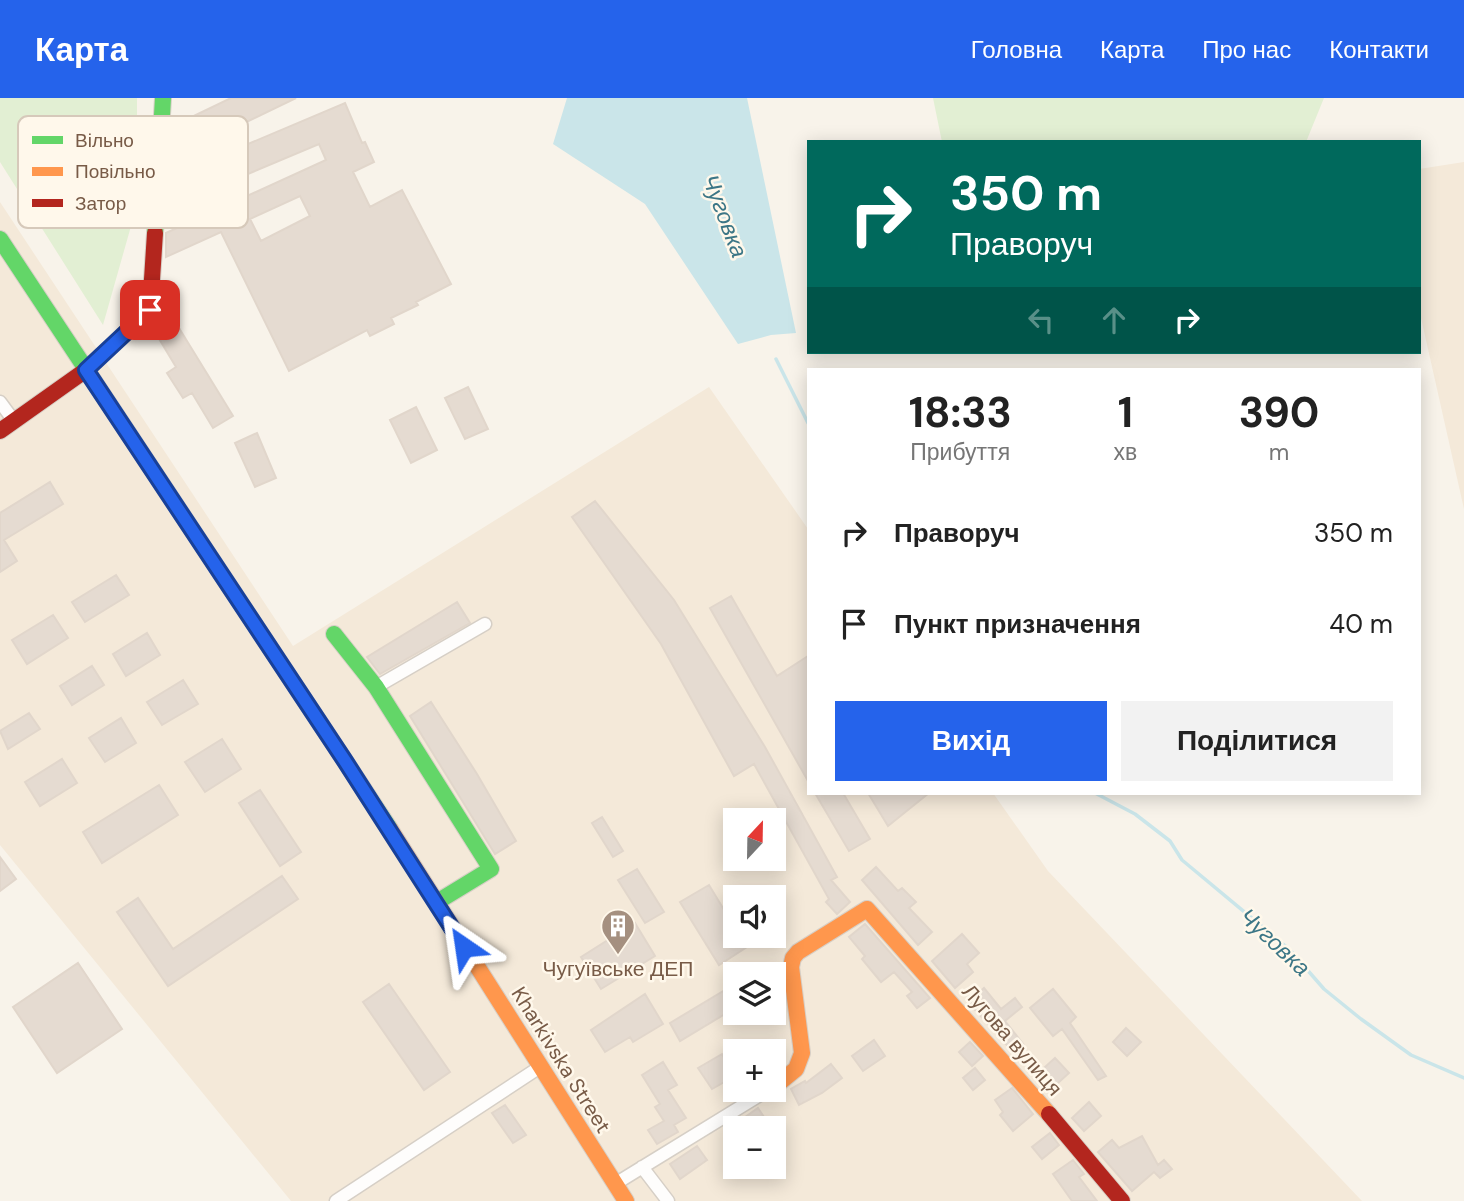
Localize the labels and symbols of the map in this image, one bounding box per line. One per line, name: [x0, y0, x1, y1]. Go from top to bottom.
legend: [18, 116, 248, 228]
text: Вільно: [75, 128, 134, 153]
text: Повільно: [75, 159, 156, 184]
water label: Чуговка: [695, 170, 755, 262]
text: Затор: [75, 191, 126, 216]
pin: [120, 280, 180, 340]
north arrow: [723, 808, 786, 872]
water label: Чуговка: [1233, 902, 1317, 982]
building icon: Чугуївське ДЕП: [599, 907, 637, 956]
position arrow: [427, 910, 501, 984]
place label: Чугуївське ДЕП: [543, 955, 693, 983]
street label: Лугова вулиця: [956, 978, 1068, 1102]
street label: Kharkivska Street: [505, 982, 617, 1138]

